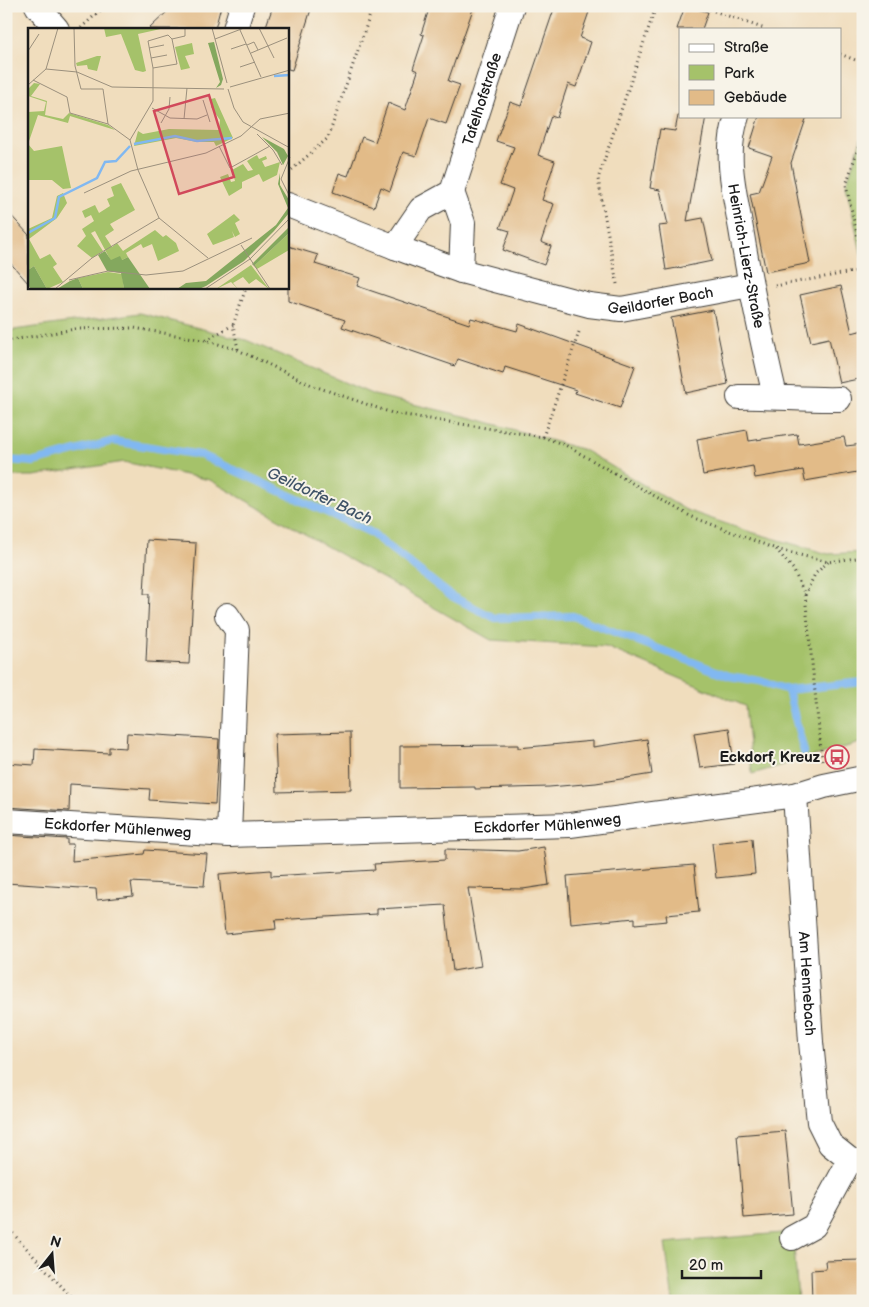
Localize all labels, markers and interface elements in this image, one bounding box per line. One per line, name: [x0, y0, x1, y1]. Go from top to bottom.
inset map: [28, 28, 289, 289]
legend: [679, 28, 842, 118]
text: Straße: [724, 38, 769, 57]
street label: Tafelhofstraße: [459, 50, 506, 148]
text: Park: [724, 64, 755, 83]
text: Gebäude: [724, 88, 787, 107]
street label: Heinrich-Lierz-Straße: [723, 182, 769, 330]
street label: Geildorfer Bach: [606, 283, 715, 319]
water label: Geildorfer Bach: [264, 464, 375, 529]
bus stop icon: Eckdorf, Kreuz: [824, 744, 850, 770]
place label: Eckdorf, Kreuz: [719, 748, 821, 767]
street label: Eckdorfer Mühlenweg: [473, 809, 622, 838]
street label: Eckdorfer Mühlenweg: [43, 814, 192, 843]
street label: Am Hennebach: [794, 931, 820, 1036]
north arrow: [28, 1230, 78, 1280]
text: N: [48, 1232, 63, 1252]
scale bar: [682, 1247, 760, 1279]
text: 20 m: [689, 1256, 723, 1275]

